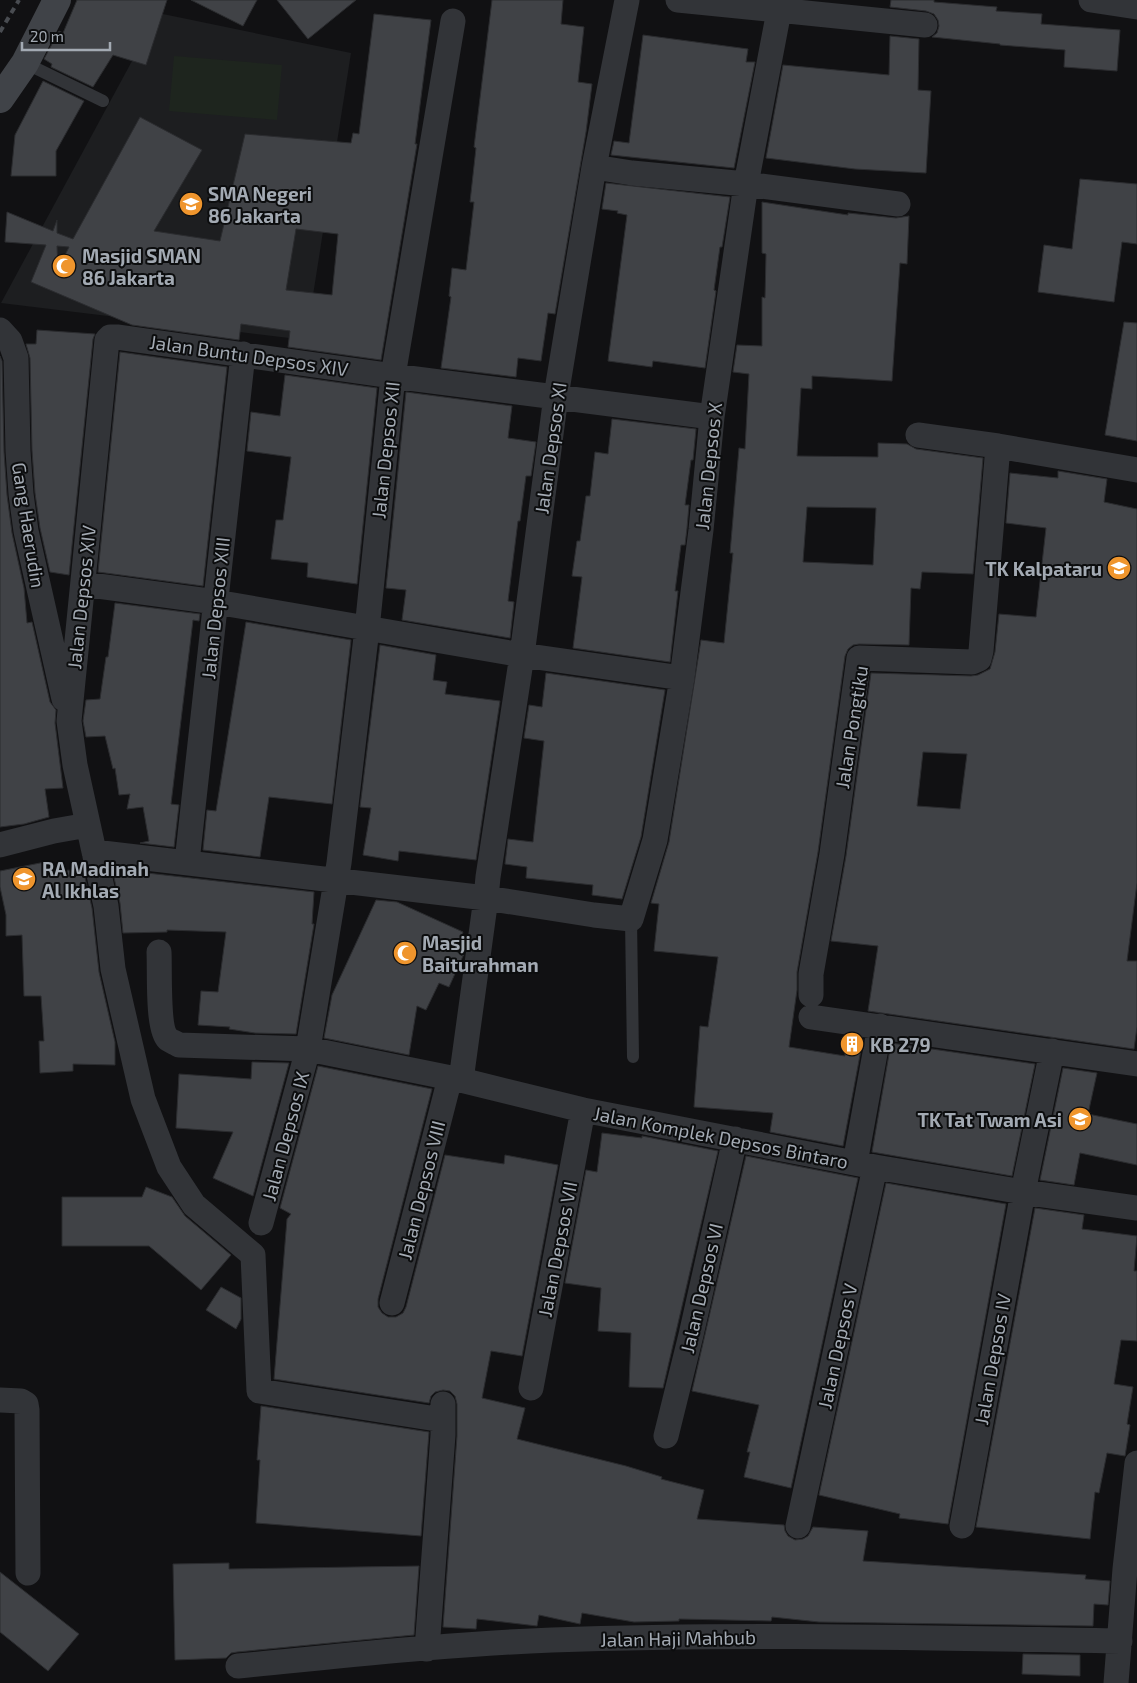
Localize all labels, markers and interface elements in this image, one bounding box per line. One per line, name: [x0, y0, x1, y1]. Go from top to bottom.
scale bar: [22, 20, 110, 52]
text: 20 m: [30, 27, 64, 45]
place label: SMA Negeri 86 Jakarta: [208, 182, 312, 227]
school or university icon: SMA Negeri 86 Jakarta: [178, 191, 204, 217]
place label: Masjid SMAN 86 Jakarta: [82, 244, 201, 289]
mosque icon: Masjid SMAN 86 Jakarta: [51, 253, 77, 279]
street label: Jalan Buntu Depsos XIV: [148, 330, 350, 380]
street label: Jalan Depsos XII: [366, 380, 404, 520]
street label: Jalan Depsos XI: [529, 381, 571, 515]
street label: Jalan Depsos X: [690, 401, 726, 531]
street label: Gang Haerudin: [8, 461, 50, 589]
street label: Jalan Depsos XIV: [62, 524, 100, 670]
street label: Jalan Depsos XIII: [196, 536, 234, 680]
school or university icon: TK Kalpataru: [1106, 555, 1132, 581]
place label: TK Kalpataru: [985, 557, 1102, 580]
street label: Jalan Pongtiku: [830, 664, 872, 790]
place label: RA Madinah Al Ikhlas: [42, 857, 149, 902]
school or university icon: RA Madinah Al Ikhlas: [11, 866, 37, 892]
place label: Masjid Baiturahman: [422, 931, 539, 976]
mosque icon: Masjid Baiturahman: [392, 940, 418, 966]
building icon: KB 279: [839, 1031, 865, 1057]
place label: KB 279: [870, 1033, 931, 1056]
street label: Jalan Depsos IX: [257, 1068, 313, 1203]
street label: Jalan Komplek Depsos Bintaro: [592, 1101, 850, 1173]
school or university icon: TK Tat Twam Asi: [1067, 1106, 1093, 1132]
place label: TK Tat Twam Asi: [918, 1108, 1062, 1131]
street label: Jalan Depsos VIII: [393, 1118, 449, 1262]
street label: Jalan Depsos VII: [533, 1179, 581, 1319]
street label: Jalan Depsos VI: [675, 1221, 727, 1355]
street label: Jalan Depsos V: [812, 1281, 862, 1411]
street label: Jalan Depsos IV: [969, 1291, 1015, 1426]
street label: Jalan Haji Mahbub: [600, 1625, 756, 1651]

